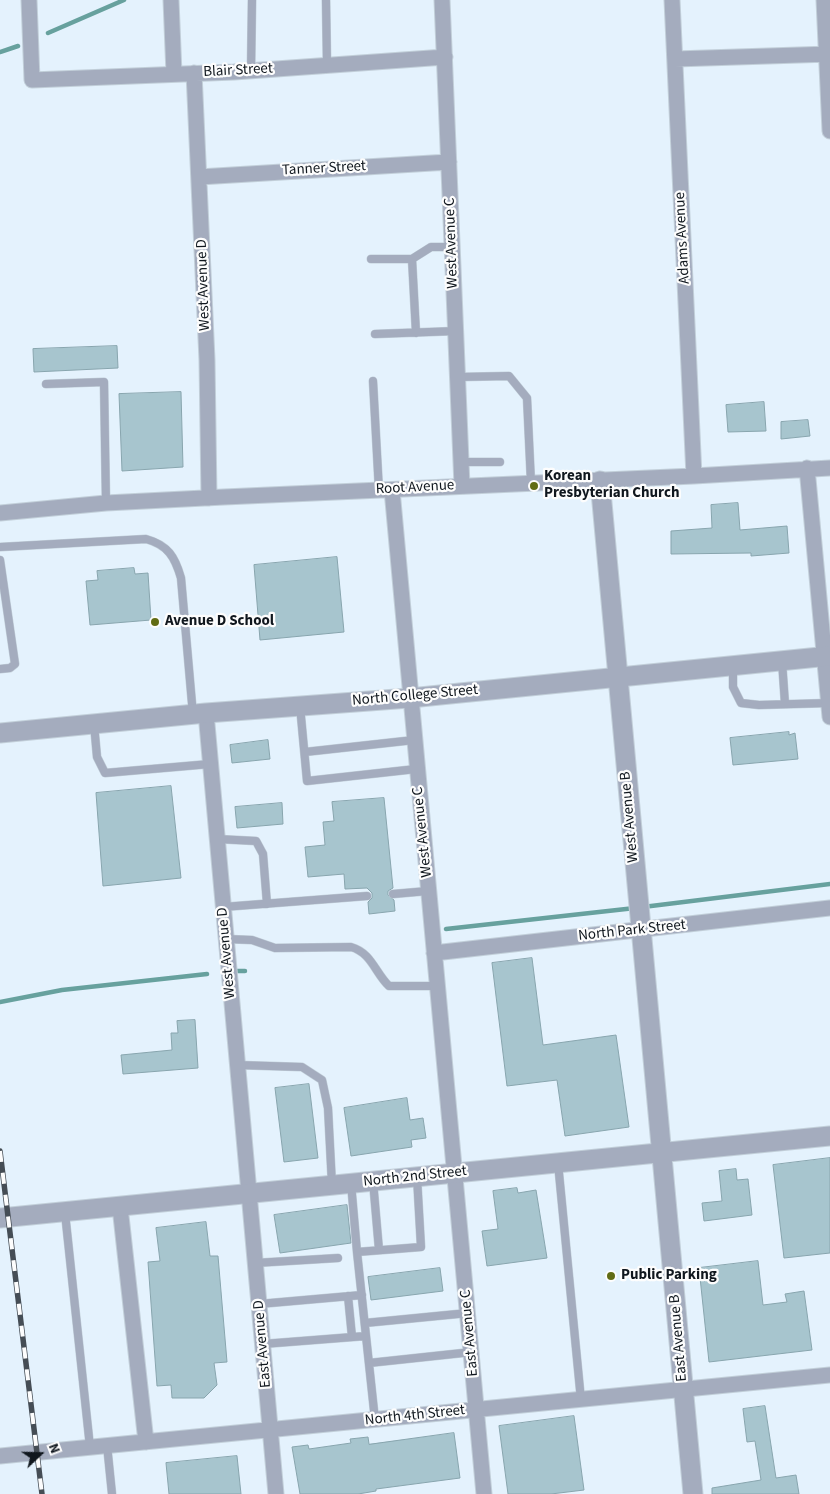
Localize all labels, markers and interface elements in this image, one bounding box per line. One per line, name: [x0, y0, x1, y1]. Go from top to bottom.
street label: Blair Street: [203, 60, 273, 82]
street label: Tanner Street: [282, 158, 366, 180]
street label: Adams Avenue: [672, 192, 694, 284]
street label: West Avenue C: [441, 197, 463, 289]
street label: West Avenue D: [193, 239, 215, 331]
place label: Korean Presbyterian Church: [544, 468, 680, 503]
street label: Root Avenue: [375, 477, 455, 499]
marker: Korean Presbyterian Church: [528, 480, 540, 492]
place label: Avenue D School: [165, 613, 274, 631]
marker: Avenue D School: [149, 616, 161, 628]
street label: North College Street: [351, 682, 479, 710]
street label: West Avenue B: [617, 771, 643, 863]
street label: West Avenue C: [409, 786, 437, 878]
street label: West Avenue D: [214, 907, 240, 999]
street label: North Park Street: [577, 916, 687, 946]
street label: North 2nd Street: [362, 1163, 468, 1191]
place label: Public Parking: [621, 1267, 717, 1285]
marker: Public Parking: [605, 1270, 617, 1282]
street label: East Avenue C: [457, 1289, 483, 1377]
street label: East Avenue B: [666, 1294, 692, 1382]
street label: East Avenue D: [250, 1299, 276, 1389]
street label: North 4th Street: [364, 1402, 466, 1430]
north arrow: [15, 1429, 65, 1479]
text: N: [43, 1441, 65, 1457]

